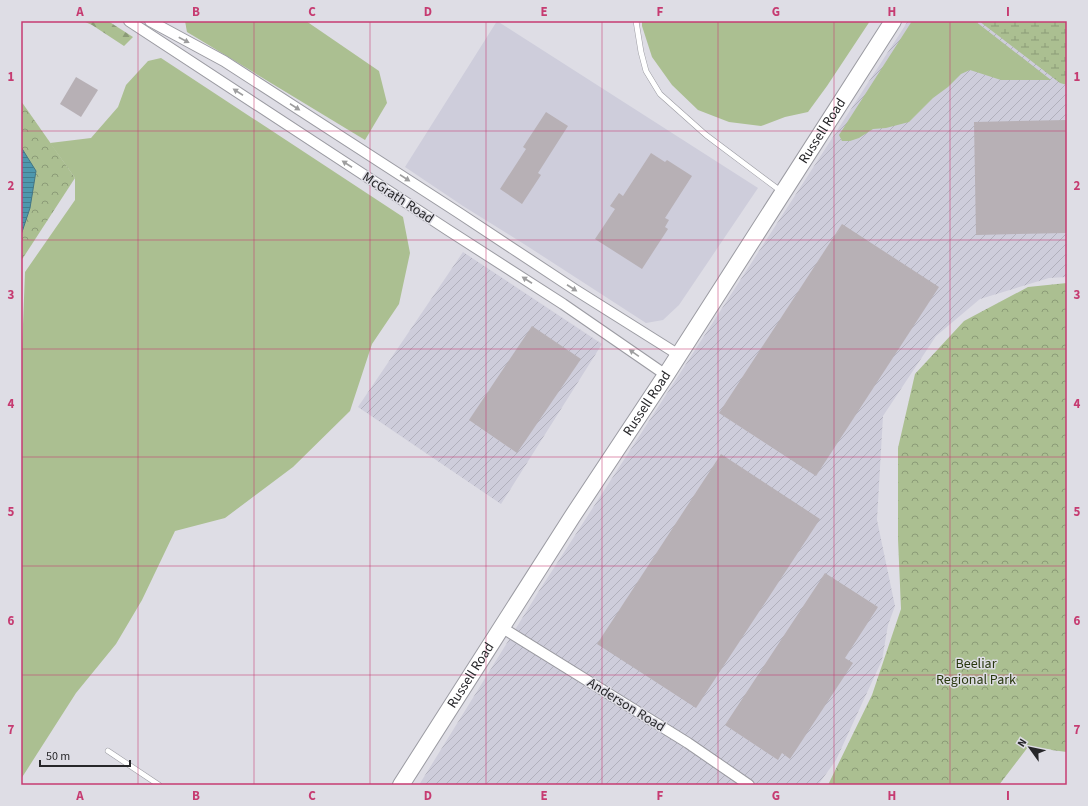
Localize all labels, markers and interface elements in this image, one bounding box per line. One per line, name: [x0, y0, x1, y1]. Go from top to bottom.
text: A: [75, 3, 84, 21]
text: B: [192, 3, 200, 21]
text: C: [308, 3, 316, 21]
text: D: [424, 3, 432, 21]
text: E: [540, 3, 548, 21]
text: F: [657, 3, 664, 21]
text: G: [772, 3, 780, 21]
text: H: [888, 3, 896, 21]
text: I: [1006, 3, 1010, 21]
one-way arrow: [178, 37, 190, 43]
text: 1: [8, 68, 15, 86]
text: 1: [1074, 68, 1081, 86]
one-way arrow: [233, 88, 244, 96]
street label: Russell Road: [794, 94, 851, 168]
one-way arrow: [289, 104, 301, 111]
one-way arrow: [342, 160, 352, 168]
street label: McGrath Road: [358, 167, 438, 229]
one-way arrow: [399, 174, 410, 182]
text: 2: [8, 177, 15, 195]
text: 2: [1074, 177, 1081, 195]
one-way arrow: [522, 276, 532, 284]
one-way arrow: [566, 284, 578, 291]
text: 3: [8, 286, 15, 304]
text: 3: [1074, 286, 1081, 304]
one-way arrow: [629, 349, 640, 357]
street label: Russell Road: [618, 367, 676, 440]
text: 4: [8, 395, 15, 413]
text: 4: [1074, 395, 1081, 413]
text: 5: [8, 503, 15, 521]
text: 5: [1074, 503, 1081, 521]
text: 6: [8, 612, 15, 630]
text: 6: [1074, 612, 1081, 630]
street label: Russell Road: [443, 639, 499, 712]
park label: Beeliar Regional Park: [936, 654, 1016, 690]
street label: Anderson Road: [583, 673, 669, 737]
text: 7: [8, 721, 15, 739]
text: 7: [1074, 721, 1081, 739]
north arrow: [1010, 728, 1050, 768]
text: N: [1014, 736, 1030, 750]
scale bar: [40, 742, 130, 768]
text: 50 m: [46, 748, 70, 765]
text: A: [75, 787, 84, 805]
text: B: [192, 787, 200, 805]
text: C: [308, 787, 316, 805]
text: D: [424, 787, 432, 805]
text: E: [540, 787, 548, 805]
text: F: [657, 787, 664, 805]
text: G: [772, 787, 780, 805]
text: H: [888, 787, 896, 805]
text: I: [1006, 787, 1010, 805]

